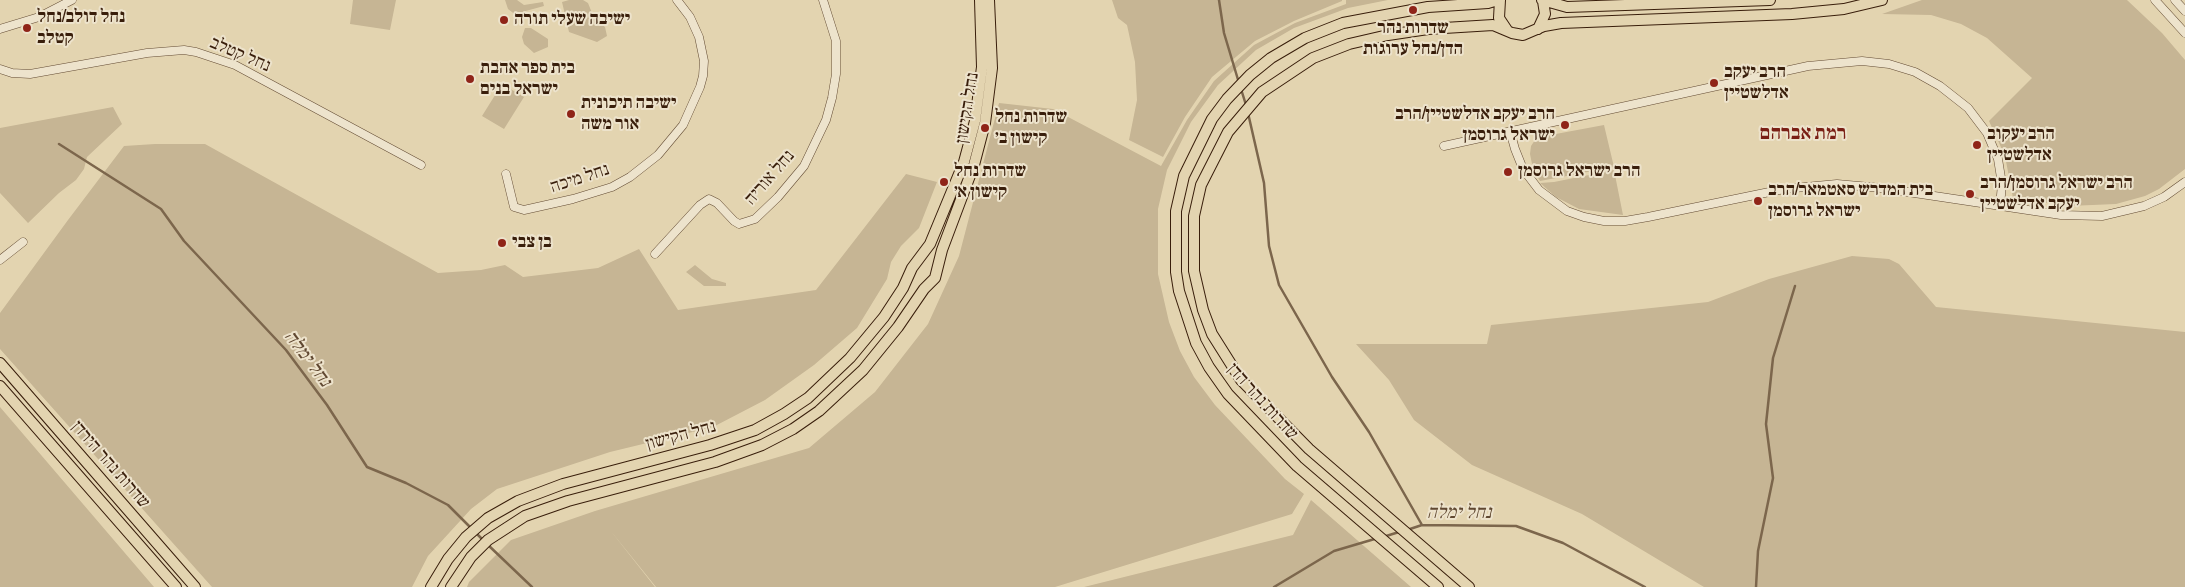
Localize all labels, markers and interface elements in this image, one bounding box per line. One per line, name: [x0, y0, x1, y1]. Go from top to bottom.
marker: שדרות נהר הדן/נחל ערוגות: [1407, 4, 1419, 16]
place label: נחל דולב/נחל קטלב: [37, 7, 125, 50]
place label: ישיבה שעלי תורה: [514, 9, 630, 31]
marker: ישיבה שעלי תורה: [498, 14, 510, 26]
place label: שדרות נהר הדן/נחל ערוגות: [1363, 18, 1463, 60]
marker: נחל דולב/נחל קטלב: [21, 22, 33, 34]
street label: נחל קטלב: [206, 33, 274, 77]
place label: בית ספר אהבת ישראל בנים: [480, 58, 575, 100]
place label: הרב יעקב אדלשטיין: [1724, 62, 1789, 104]
street label: נחל הקישון: [952, 71, 984, 145]
marker: בית ספר אהבת ישראל בנים: [464, 73, 476, 85]
marker: הרב יעקב אדלשטיין: [1708, 77, 1720, 89]
place label: ישיבה תיכונית אור משה: [581, 93, 677, 136]
place label: הרב יעקב אדלשטיין/הרב ישראל גרוסמן: [1395, 104, 1555, 146]
place label: שדרות נחל קישון ב׳: [995, 107, 1067, 150]
marker: ישיבה תיכונית אור משה: [565, 108, 577, 120]
marker: הרב יעקב אדלשטיין/הרב ישראל גרוסמן: [1559, 119, 1571, 131]
marker: שדרות נחל קישון ב׳: [979, 122, 991, 134]
district label: רמת אברהם: [1760, 122, 1846, 146]
place label: הרב יעקוב אדלשטיין: [1987, 124, 2055, 166]
marker: הרב יעקוב אדלשטיין: [1971, 139, 1983, 151]
street label: נחל אוריה: [740, 146, 800, 210]
street label: נחל מיכה: [548, 159, 612, 199]
place label: שדרות נחל קישון א׳: [954, 161, 1026, 203]
place label: הרב ישראל גרוסמן: [1518, 161, 1640, 183]
marker: הרב ישראל גרוסמן: [1502, 166, 1514, 178]
place label: הרב ישראל גרוסמן/הרב יעקב אדלשטיין: [1980, 173, 2133, 215]
marker: שדרות נחל קישון א׳: [938, 176, 950, 188]
place label: בית המדרש סאטמאר/הרב ישראל גרוסמן: [1768, 180, 1933, 222]
marker: הרב ישראל גרוסמן/הרב יעקב אדלשטיין: [1964, 188, 1976, 200]
marker: בית המדרש סאטמאר/הרב ישראל גרוסמן: [1752, 195, 1764, 207]
place label: בן צבי: [512, 232, 552, 254]
marker: בן צבי: [496, 237, 508, 249]
water label: נחל ימלה: [278, 326, 336, 392]
street label: שדרות נהר הדן: [1222, 359, 1302, 445]
street label: נחל הקישון: [644, 416, 718, 456]
street label: שדרות נהר הירדן: [66, 417, 154, 513]
water label: נחל ימלה: [1427, 502, 1491, 524]

